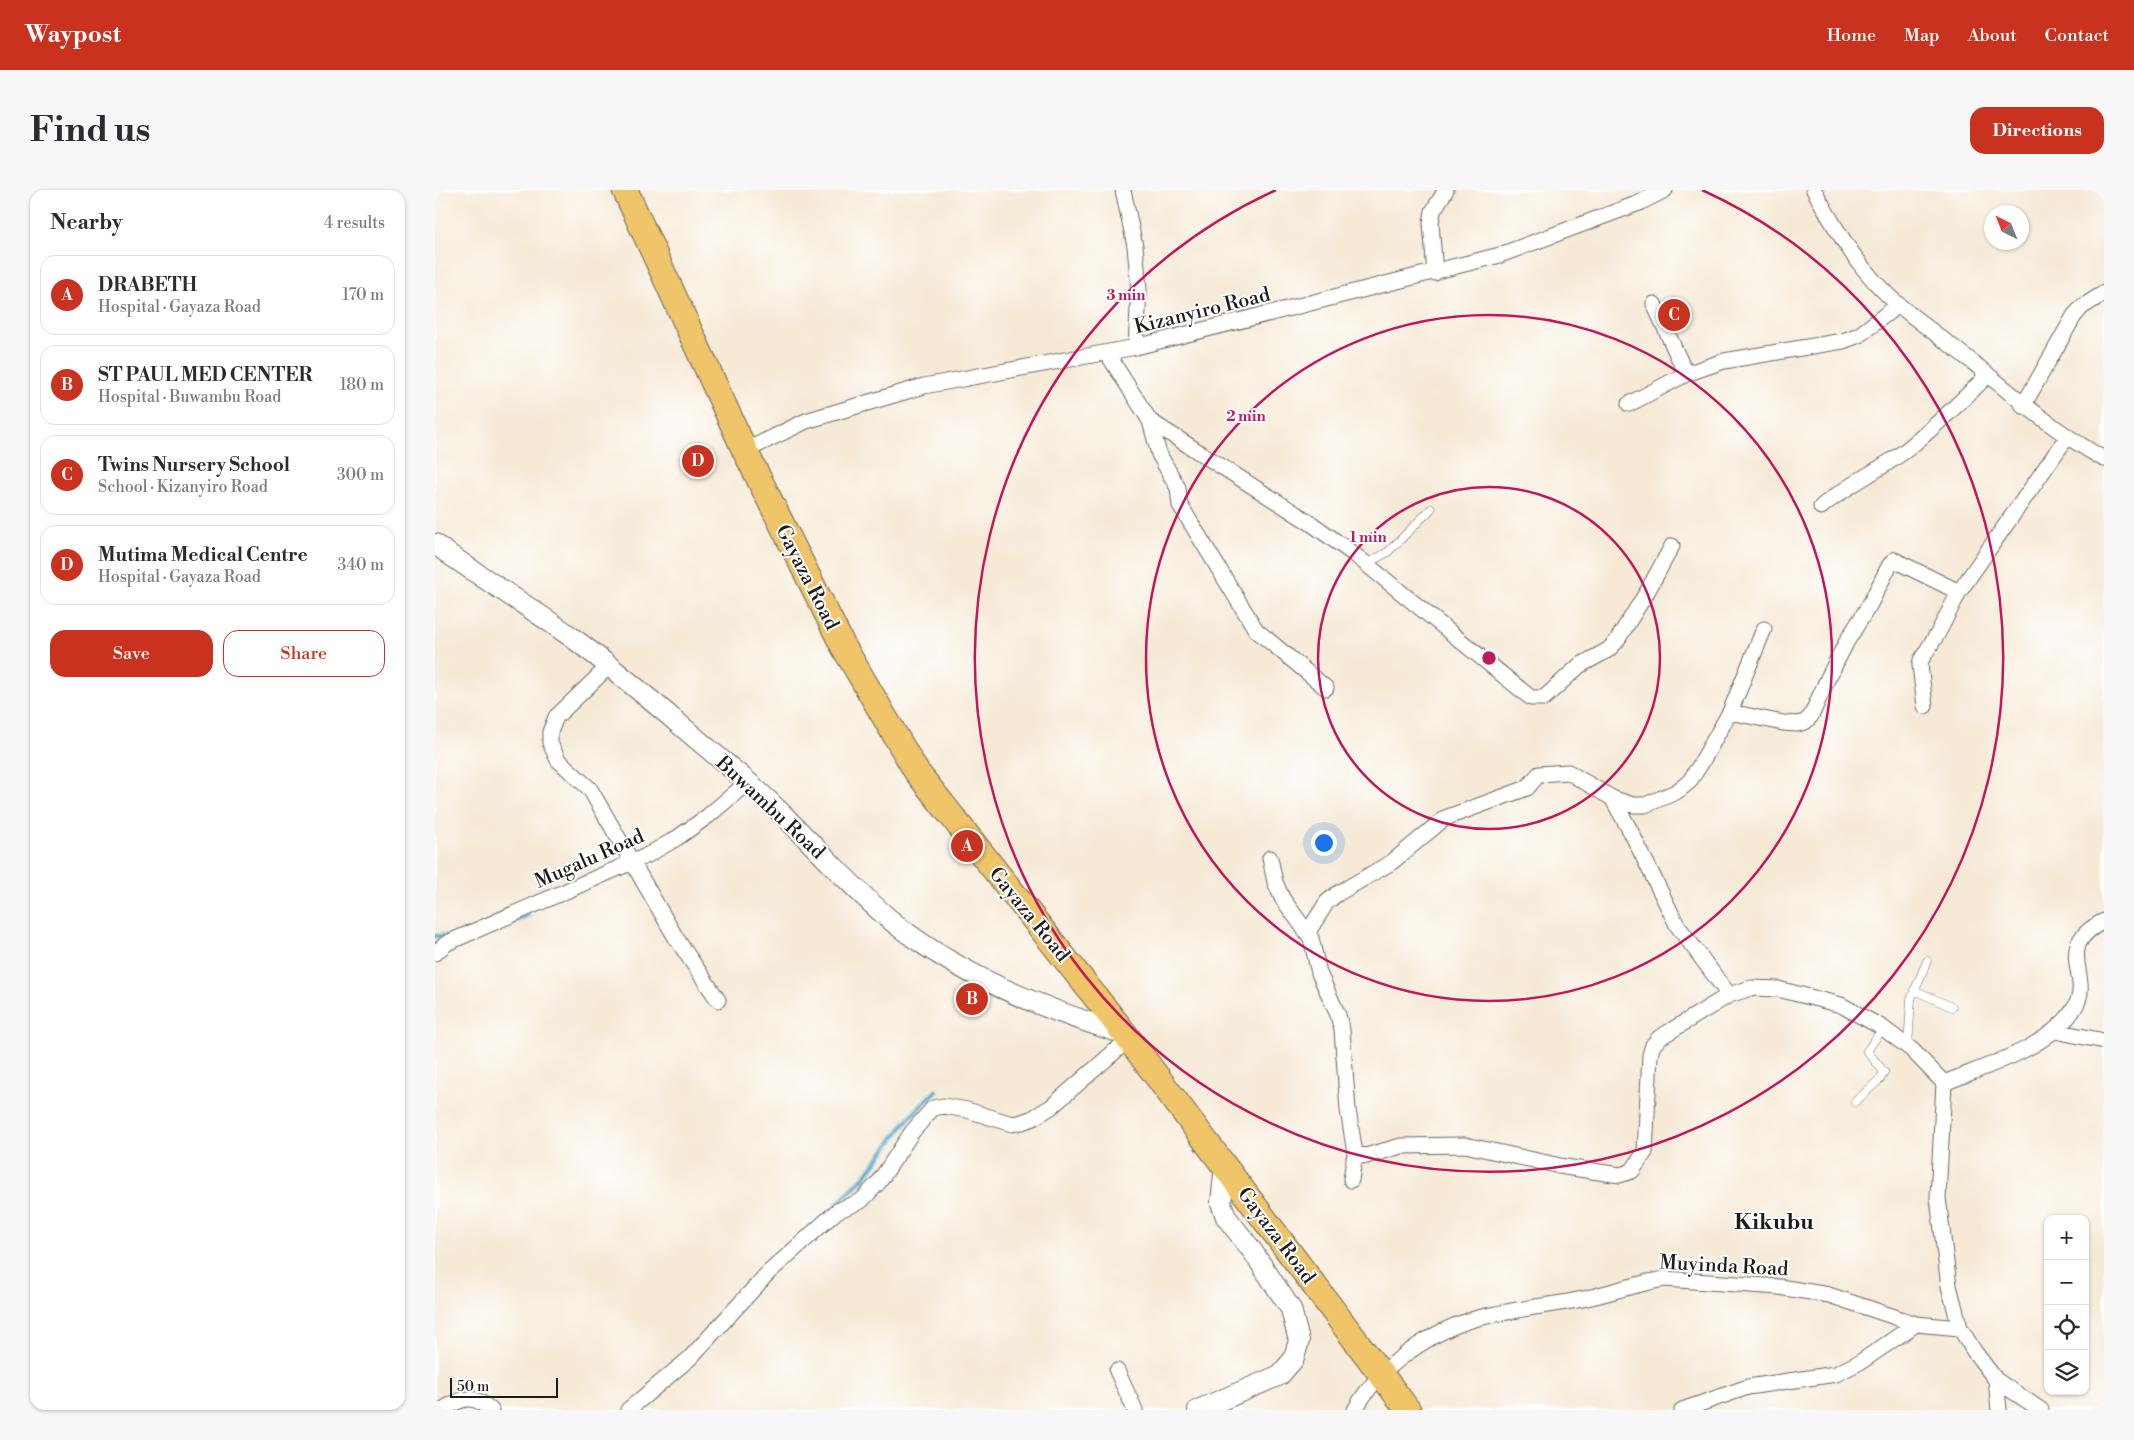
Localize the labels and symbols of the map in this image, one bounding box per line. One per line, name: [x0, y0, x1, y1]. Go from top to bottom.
north arrow: [1984, 205, 2029, 250]
street label: Kizanyiro Road: [1132, 282, 1273, 340]
text: 3 min: [1106, 286, 1146, 305]
pin: C: [1658, 296, 1690, 334]
text: 2 min: [1226, 407, 1266, 426]
pin: D: [682, 442, 714, 480]
street label: Gayaza Road: [769, 521, 844, 635]
text: 1 min: [1349, 528, 1387, 547]
centre of rings: [1480, 649, 1498, 667]
street label: Buwambu Road: [709, 750, 830, 866]
street label: Mugalu Road: [531, 824, 649, 895]
pin: A: [951, 827, 983, 865]
your location: [1311, 830, 1337, 856]
street label: Gayaza Road: [983, 863, 1075, 968]
pin: B: [956, 980, 988, 1018]
street label: Gayaza Road: [1231, 1183, 1321, 1290]
district label: Kikubu: [1734, 1209, 1814, 1236]
street label: Muyinda Road: [1659, 1251, 1790, 1282]
scale bar: [450, 1375, 557, 1398]

